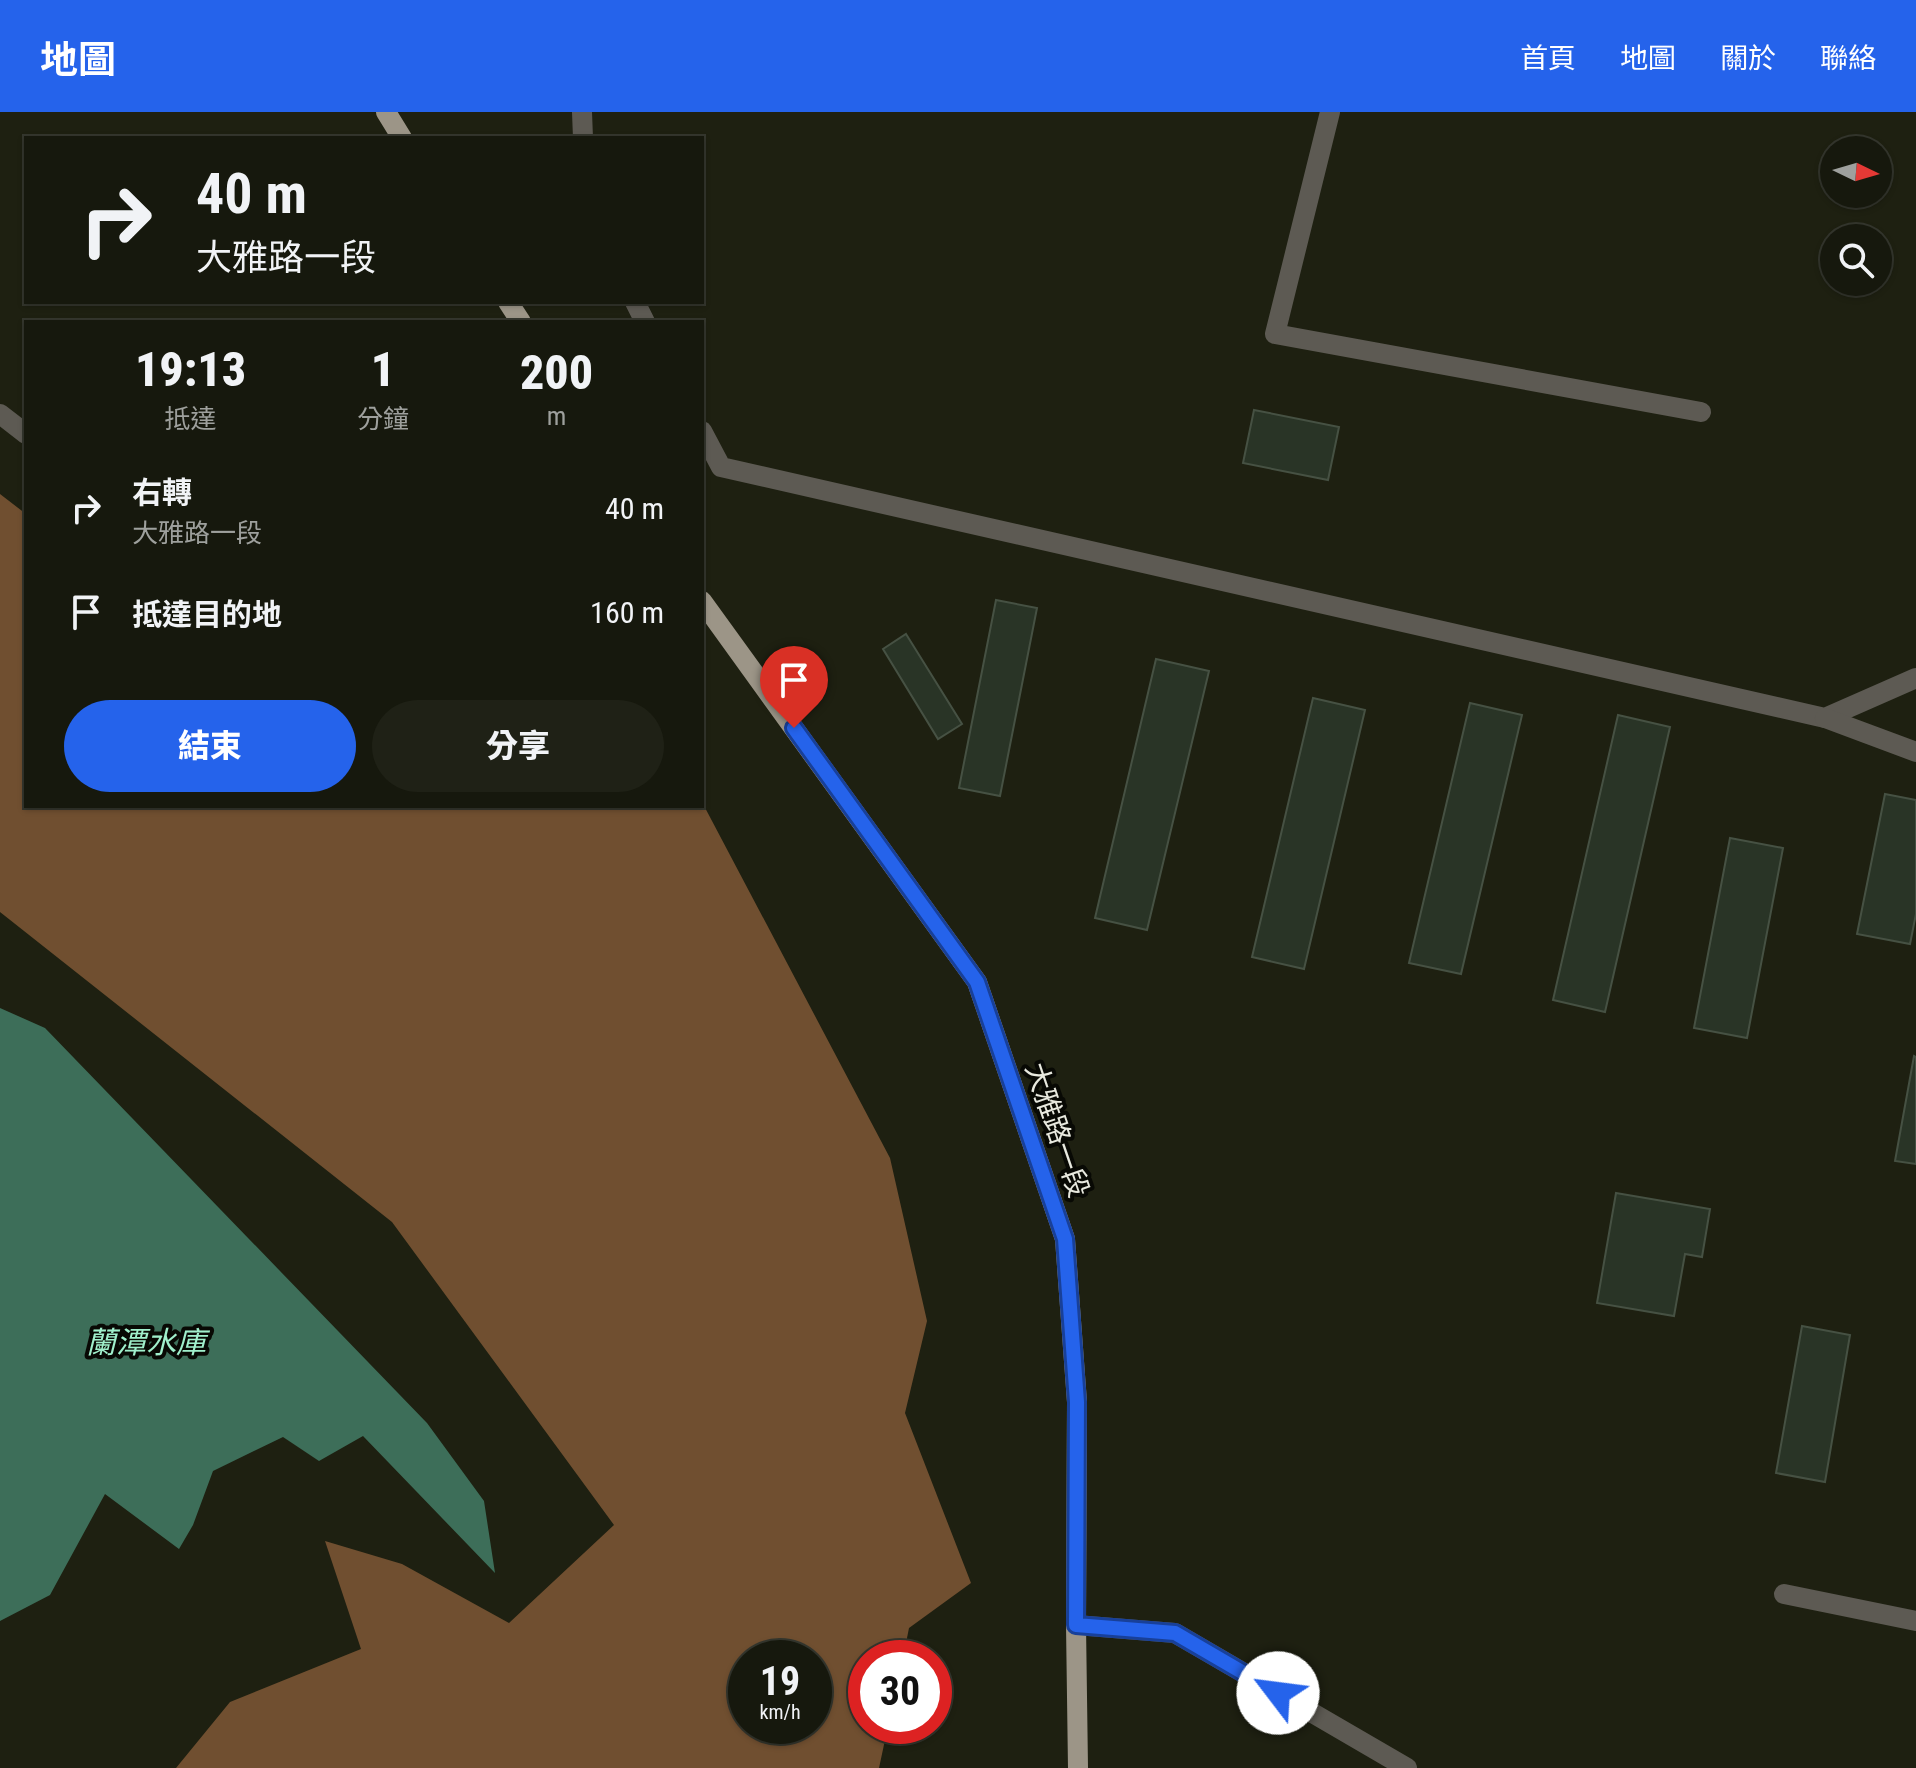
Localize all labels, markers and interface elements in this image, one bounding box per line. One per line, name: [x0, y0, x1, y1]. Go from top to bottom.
text: 地圖: [40, 38, 116, 82]
text: 首頁: [1520, 42, 1576, 75]
text: 地圖: [1620, 42, 1676, 75]
text: 關於: [1720, 42, 1776, 75]
text: 聯絡: [1820, 42, 1876, 75]
north arrow: [1820, 136, 1892, 208]
map controls: [1820, 136, 1892, 296]
text: 40 m: [196, 161, 307, 227]
icon: right: [64, 168, 168, 272]
button: search: [1820, 224, 1892, 296]
text: 大雅路一段: [196, 237, 376, 279]
text: 19:13: [135, 341, 246, 398]
text: 1: [371, 341, 395, 398]
text: 200: [520, 344, 593, 401]
text: m: [547, 401, 566, 431]
text: 抵達: [164, 404, 216, 434]
text: 分鐘: [357, 404, 409, 434]
text: 右轉: [132, 475, 192, 510]
icon: right: [64, 486, 108, 530]
text: 40 m: [605, 491, 664, 526]
text: 大雅路一段: [132, 518, 262, 548]
icon: arrive: [64, 590, 108, 634]
text: 160 m: [590, 595, 664, 630]
text: 抵達目的地: [132, 597, 282, 632]
pin: [760, 646, 828, 728]
icon: arrive: [772, 658, 816, 702]
button: 結束: [64, 700, 356, 792]
button: 分享: [372, 700, 664, 792]
street label: 大雅路一段: [1019, 1058, 1095, 1202]
water label: 蘭潭水庫: [86, 1325, 211, 1360]
speed limit sign: 30: [848, 1640, 952, 1744]
position arrow: [1236, 1651, 1320, 1735]
text: 19: [760, 1658, 800, 1705]
text: km/h: [759, 1700, 801, 1724]

